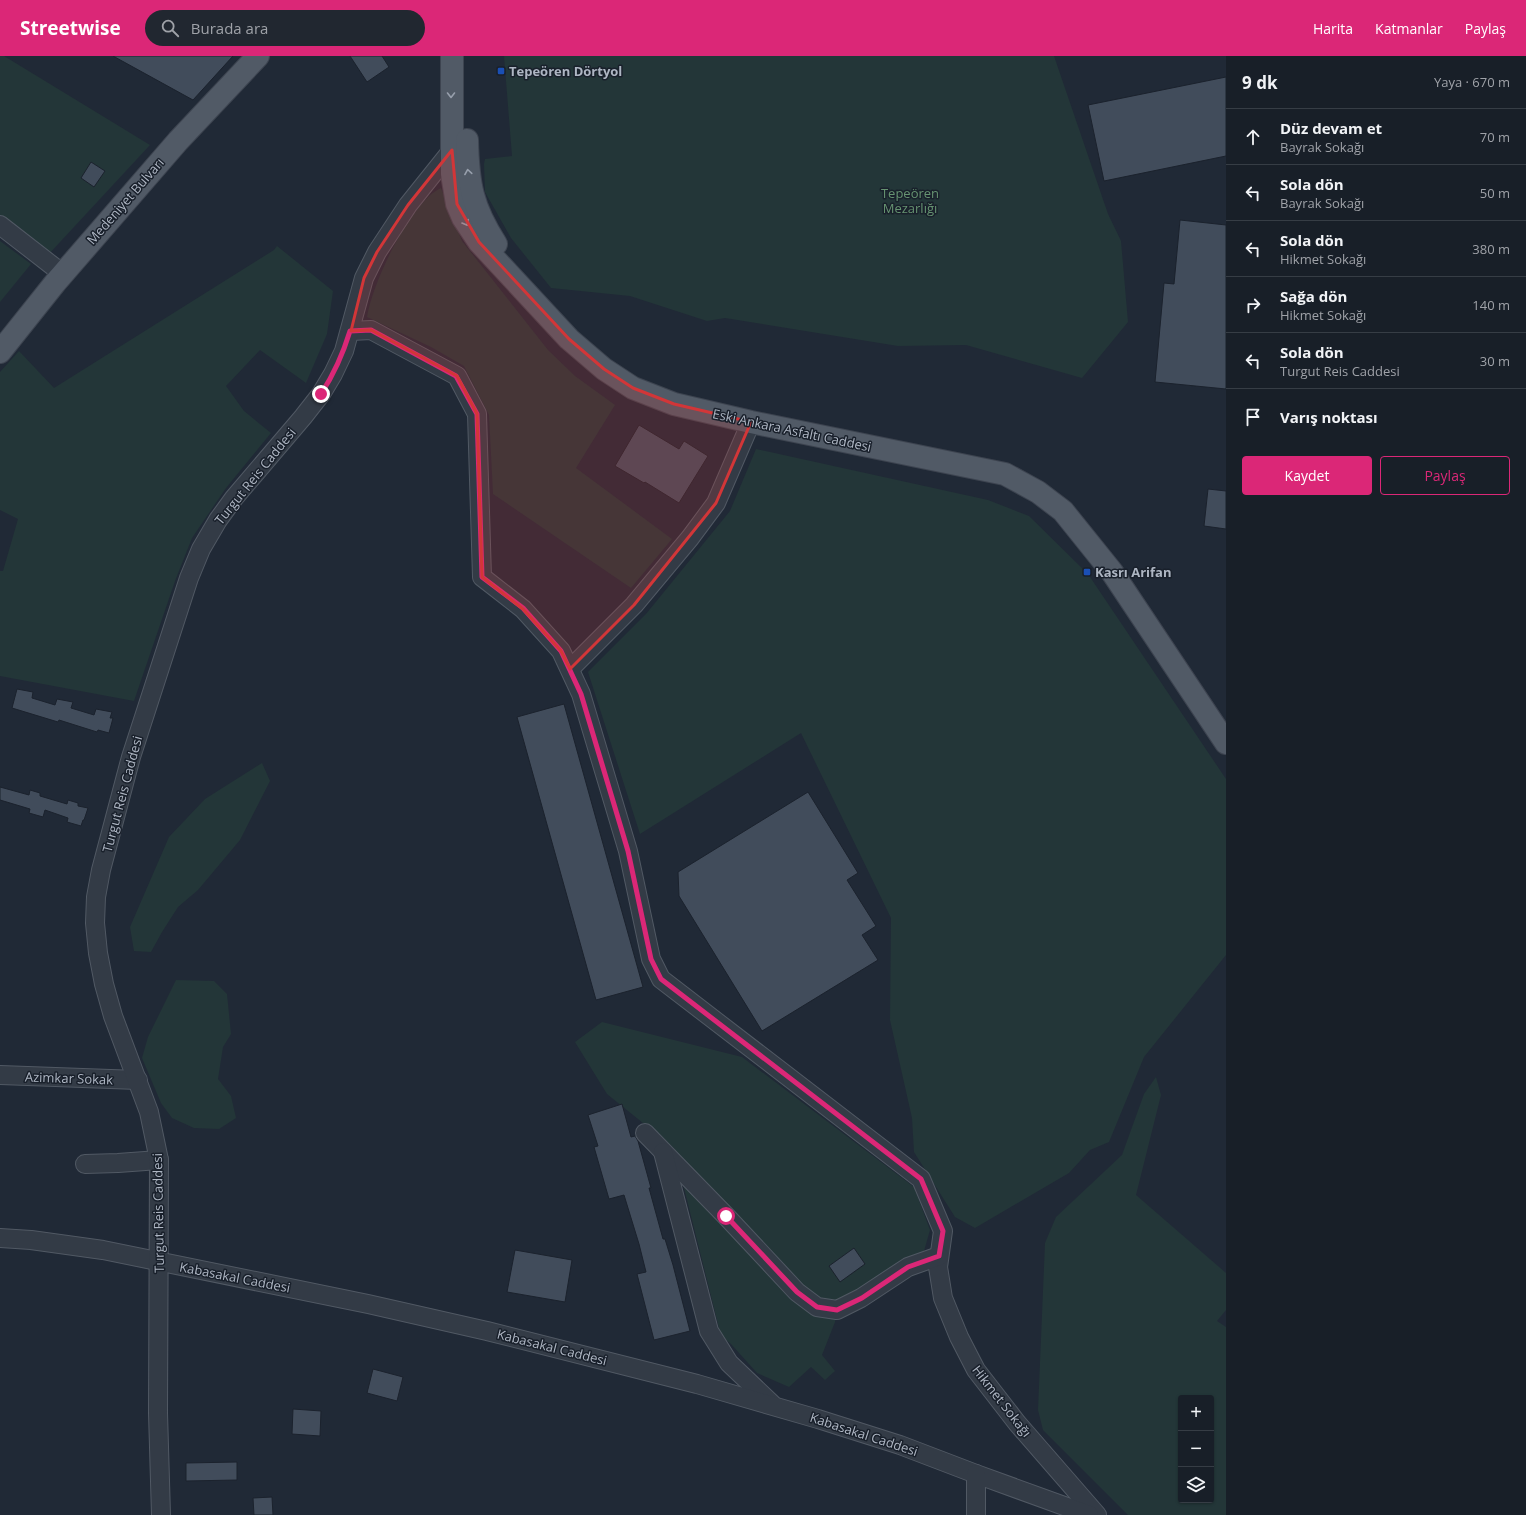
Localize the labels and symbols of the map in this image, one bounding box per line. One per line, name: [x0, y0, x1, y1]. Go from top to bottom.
place label: Tepeören Dörtyol: [509, 62, 622, 80]
marker: Tepeören Dörtyol: [496, 66, 506, 76]
one-way arrow: [447, 92, 456, 98]
street label: Medeniyet Bulvarı: [82, 154, 168, 248]
one-way arrow: [464, 169, 473, 175]
park label: Tepeören Mezarlığı: [881, 184, 939, 217]
one-way arrow: [461, 219, 468, 226]
route end: [312, 385, 330, 403]
street label: Eski Ankara Asfaltı Caddesi: [711, 404, 873, 456]
street label: Turgut Reis Caddesi: [210, 424, 300, 528]
place label: Kasrı Arifan: [1095, 563, 1171, 581]
marker: Kasrı Arifan: [1082, 567, 1092, 577]
street label: Turgut Reis Caddesi: [98, 734, 146, 854]
street label: Azimkar Sokak: [25, 1067, 114, 1089]
street label: Turgut Reis Caddesi: [148, 1153, 168, 1273]
route start: [717, 1207, 735, 1225]
street label: Kabasakal Caddesi: [178, 1257, 292, 1297]
street label: Kabasakal Caddesi: [495, 1325, 609, 1369]
street label: Hikmet Sokağı: [968, 1361, 1036, 1441]
street label: Kabasakal Caddesi: [808, 1408, 920, 1460]

